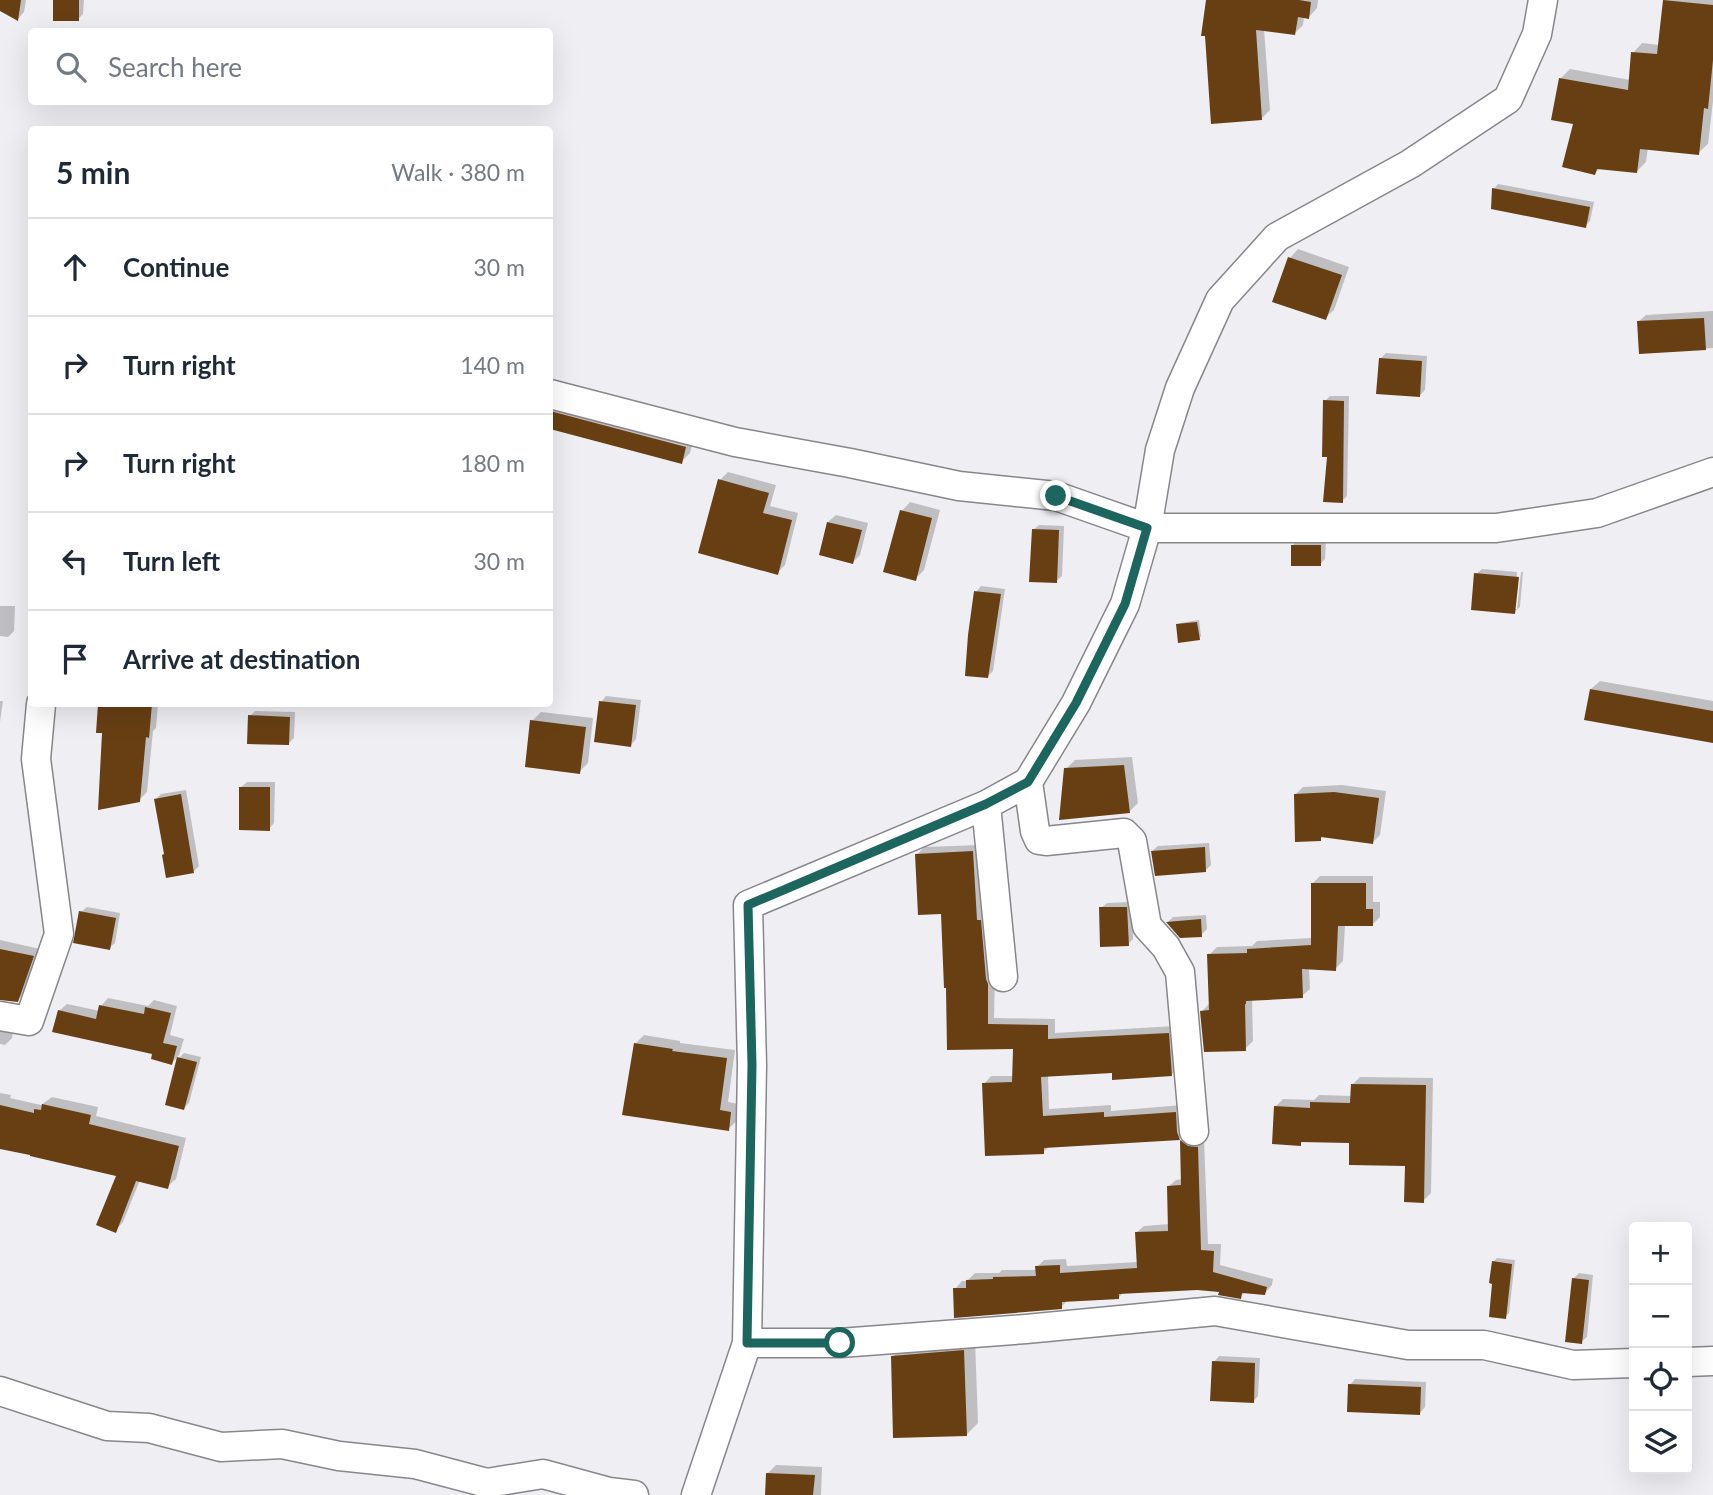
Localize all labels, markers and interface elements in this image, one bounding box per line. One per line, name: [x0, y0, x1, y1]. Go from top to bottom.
search box: [28, 28, 553, 105]
icon: search: [52, 48, 90, 86]
text: Search here: [108, 51, 242, 83]
text: 5 min: [56, 154, 130, 190]
text: Walk · 380 m: [391, 158, 525, 186]
icon: ahead: [56, 248, 94, 286]
text: Continue: [123, 251, 229, 283]
text: 30 m: [474, 253, 525, 281]
icon: right: [56, 346, 94, 384]
text: Turn right: [123, 349, 236, 381]
text: 140 m: [460, 351, 525, 379]
icon: right: [56, 444, 94, 482]
text: Turn right: [123, 447, 236, 479]
text: 180 m: [460, 449, 525, 477]
route end: [1040, 480, 1071, 511]
icon: left: [56, 542, 94, 580]
text: Turn left: [123, 545, 220, 577]
text: 30 m: [474, 547, 525, 575]
icon: arrive: [56, 640, 94, 678]
text: Arrive at destination: [123, 643, 360, 675]
map controls: [1629, 1222, 1692, 1474]
button: +: [1629, 1222, 1692, 1285]
button: −: [1629, 1285, 1692, 1348]
route start: [824, 1327, 855, 1358]
button: locate: [1629, 1348, 1692, 1411]
button: layers: [1629, 1411, 1692, 1474]

